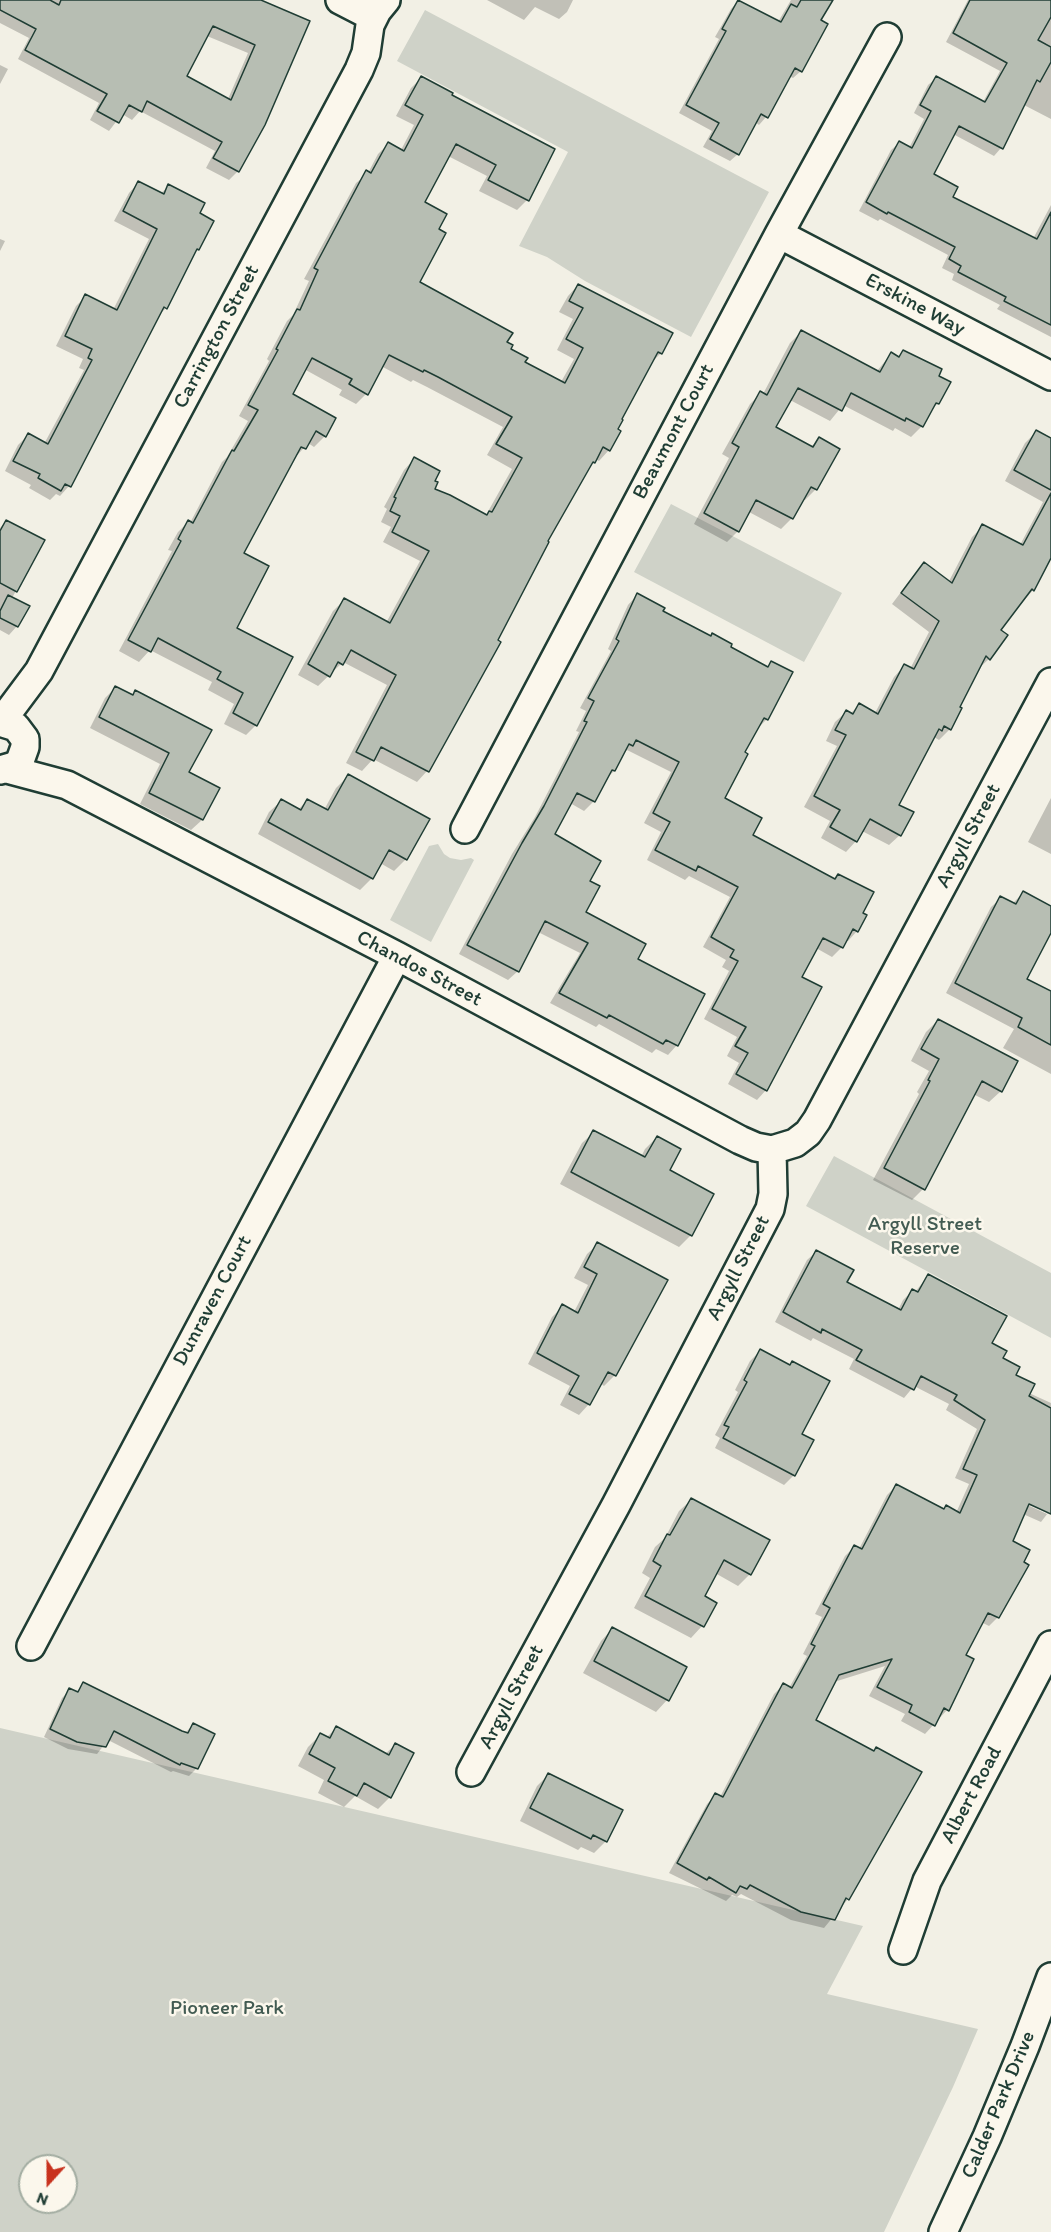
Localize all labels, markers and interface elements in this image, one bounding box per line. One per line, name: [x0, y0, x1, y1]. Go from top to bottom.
street label: Carrington Street: [168, 261, 266, 413]
street label: Erskine Way: [861, 268, 969, 342]
street label: Beaumont Court: [628, 360, 720, 504]
street label: Argyll Street: [931, 780, 1007, 892]
street label: Chandos Street: [352, 925, 486, 1013]
street label: Argyll Street: [702, 1211, 776, 1325]
park label: Argyll Street Reserve: [868, 1212, 982, 1262]
street label: Dunraven Court: [168, 1232, 258, 1370]
street label: Argyll Street: [474, 1641, 550, 1753]
street label: Albert Road: [936, 1742, 1008, 1848]
park label: Pioneer Park: [170, 1996, 284, 2022]
street label: Calder Park Drive: [957, 2027, 1041, 2183]
north arrow: [18, 2154, 78, 2214]
text: N: [34, 2189, 51, 2210]

